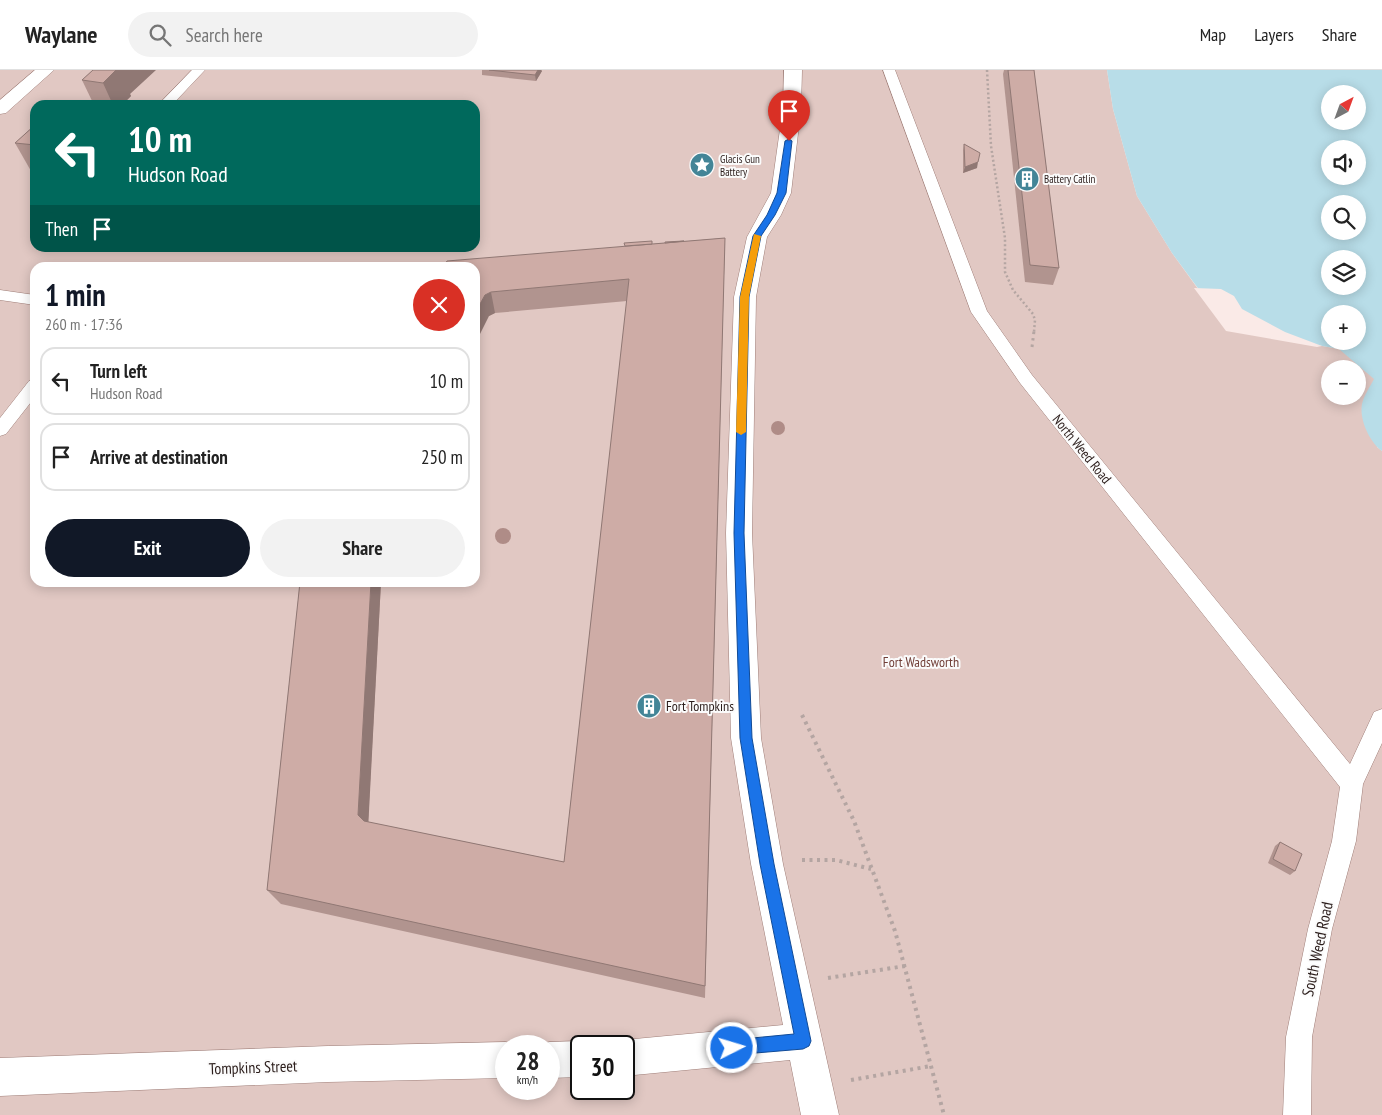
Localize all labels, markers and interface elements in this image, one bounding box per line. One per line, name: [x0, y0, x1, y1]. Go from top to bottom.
search box: [128, 12, 478, 57]
text: Waylane: [25, 19, 98, 50]
icon: search: [146, 21, 174, 49]
text: Search here: [186, 23, 263, 47]
text: Map: [1200, 23, 1226, 46]
text: Layers: [1254, 23, 1294, 46]
text: Share: [1322, 23, 1357, 46]
north arrow: [1321, 85, 1366, 130]
map controls: [1321, 85, 1366, 405]
pin: [768, 90, 810, 141]
icon: arrive: [775, 97, 803, 125]
text: 10 m: [128, 116, 192, 162]
icon: left: [45, 120, 110, 185]
button: sound: [1321, 140, 1366, 185]
place icon: Glacis Gun Battery: [689, 152, 715, 178]
place label: Glacis Gun Battery: [720, 152, 760, 179]
text: Hudson Road: [128, 160, 228, 188]
building icon: Battery Catlin: [1014, 166, 1040, 192]
place label: Battery Catlin: [1044, 172, 1096, 186]
button: search: [1321, 195, 1366, 240]
icon: arrive: [88, 215, 116, 243]
text: Then: [45, 217, 78, 241]
button: layers: [1321, 250, 1366, 295]
text: 1 min: [45, 275, 106, 314]
button: close: [413, 279, 465, 331]
button: +: [1321, 305, 1366, 350]
text: 260 m · 17:36: [45, 314, 123, 334]
text: Turn left: [90, 359, 147, 383]
button: −: [1321, 360, 1366, 405]
icon: left: [47, 367, 75, 395]
text: 10 m: [430, 369, 463, 393]
text: Hudson Road: [90, 383, 162, 403]
street label: North Weed Road: [1049, 411, 1115, 487]
icon: arrive: [47, 443, 75, 471]
text: Arrive at destination: [90, 445, 228, 469]
text: 250 m: [421, 445, 463, 469]
button: Exit: [45, 519, 250, 577]
button: Share: [260, 519, 465, 577]
park label: Fort Wadsworth: [883, 653, 959, 671]
building icon: Fort Tompkins: [636, 693, 662, 719]
place label: Fort Tompkins: [666, 697, 734, 715]
street label: South Weed Road: [1297, 900, 1337, 998]
position arrow: [705, 1021, 757, 1073]
speed limit sign: 30: [570, 1035, 635, 1100]
text: 28: [516, 1045, 539, 1077]
street label: Tompkins Street: [208, 1055, 298, 1079]
text: km/h: [517, 1072, 538, 1087]

